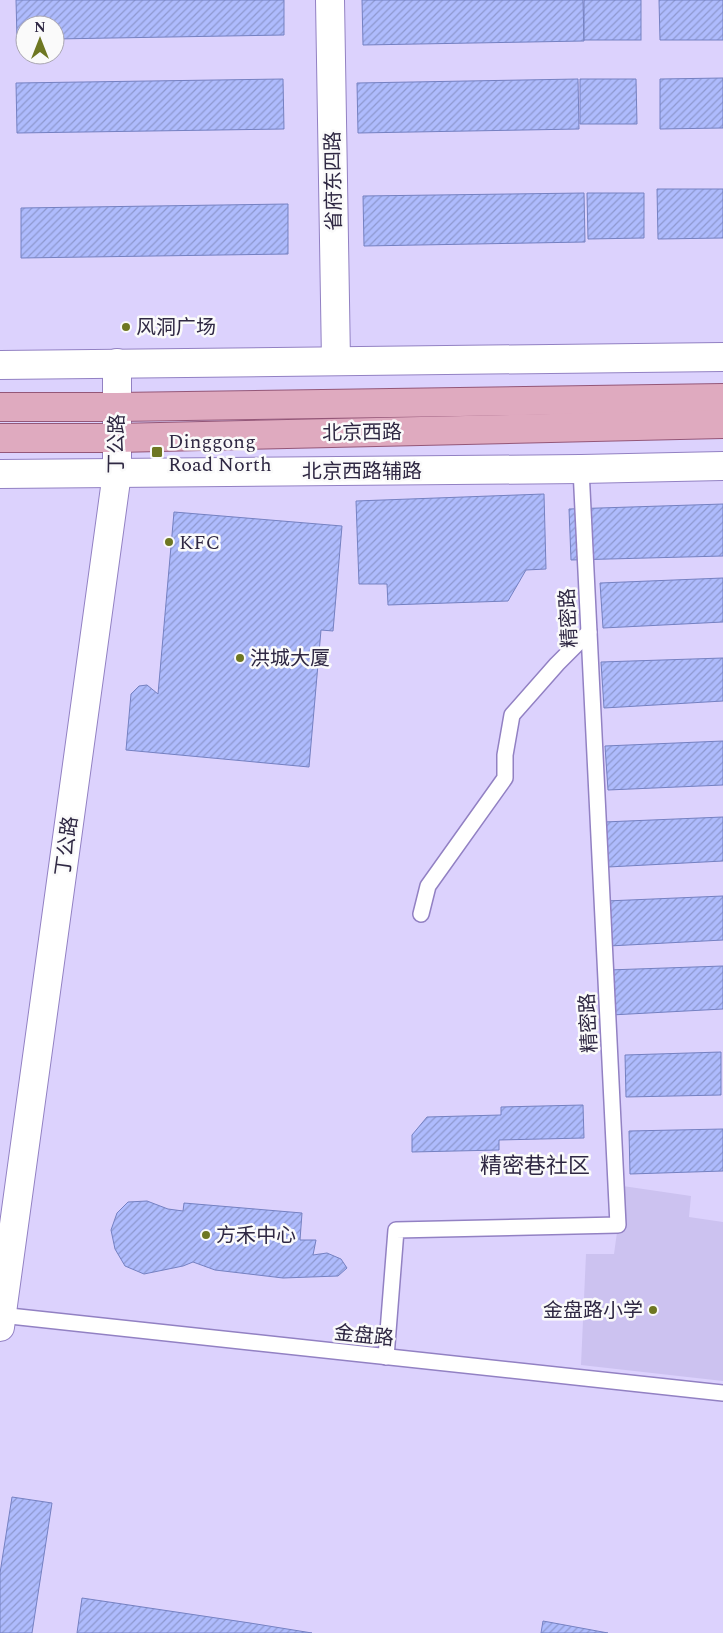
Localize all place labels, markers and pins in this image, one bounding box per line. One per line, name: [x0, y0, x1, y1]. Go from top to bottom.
place label: 风洞广场: [136, 313, 216, 343]
marker: 风洞广场: [120, 321, 132, 333]
place label: Dinggong Road North: [168, 427, 272, 480]
marker: Dinggong Road North: [150, 445, 164, 459]
place label: KFC: [179, 528, 220, 558]
marker: KFC: [163, 536, 175, 548]
place label: 洪城大厦: [250, 644, 330, 674]
marker: 洪城大厦: [234, 652, 246, 664]
place label: 方禾中心: [216, 1221, 296, 1251]
marker: 方禾中心: [200, 1229, 212, 1241]
place label: 金盘路小学: [543, 1296, 643, 1326]
marker: 金盘路小学: [647, 1304, 659, 1316]

